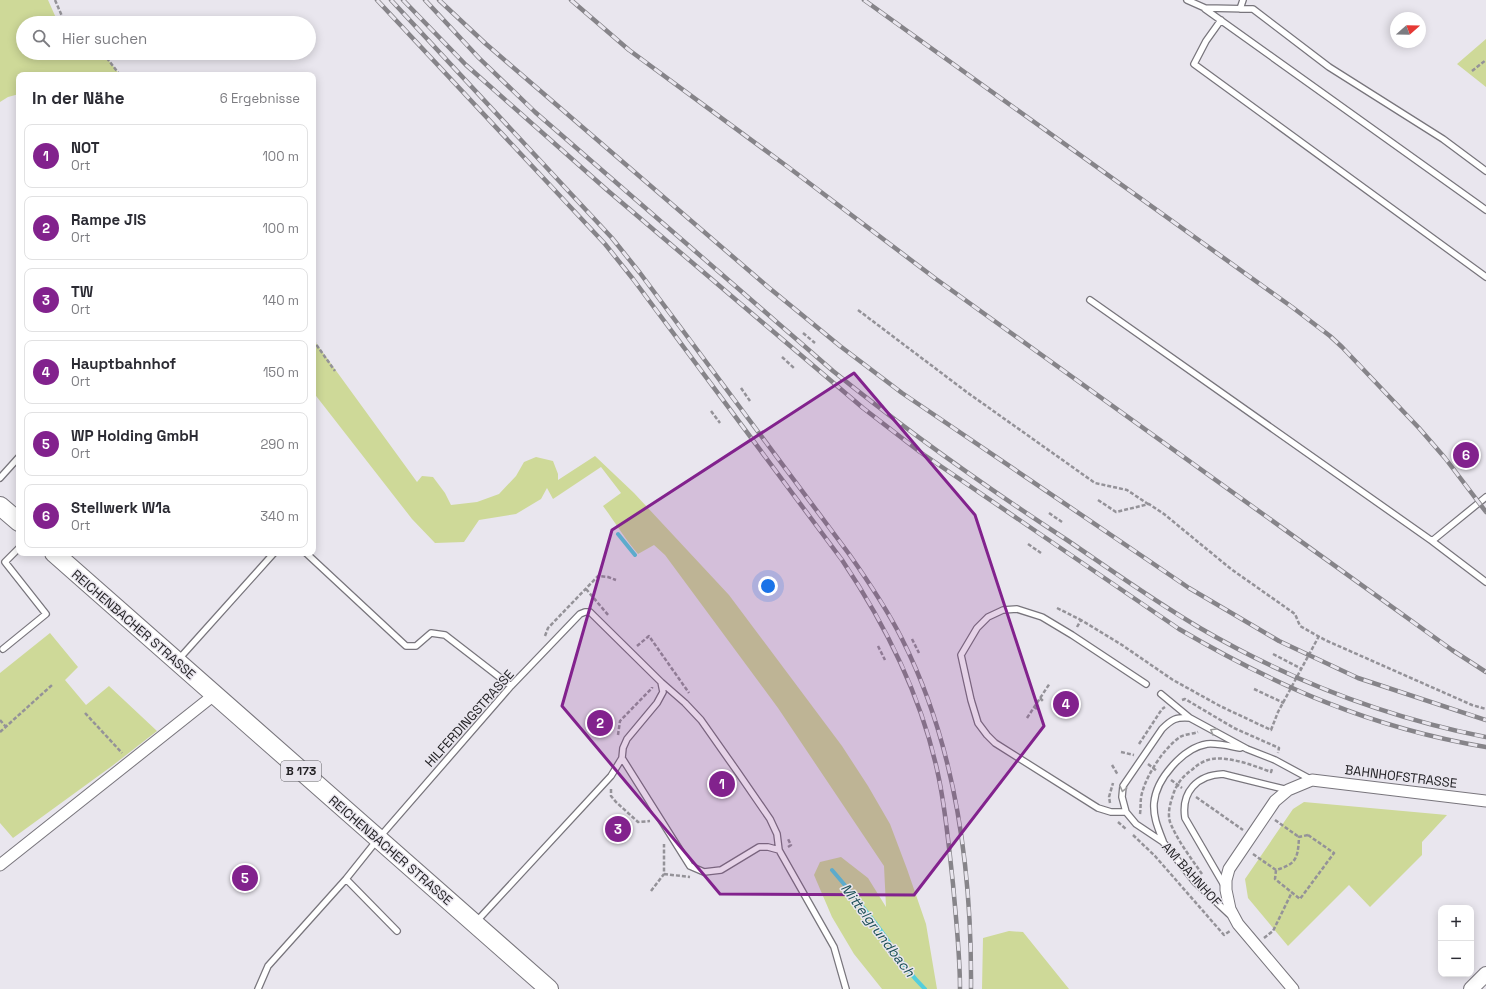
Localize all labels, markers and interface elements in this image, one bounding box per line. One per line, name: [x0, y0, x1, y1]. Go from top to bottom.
north arrow: [1390, 12, 1426, 48]
search box: [16, 16, 316, 60]
icon: search: [30, 27, 52, 49]
text: Hier suchen: [62, 29, 147, 48]
text: In der Nähe: [32, 87, 124, 109]
text: 6 Ergebnisse: [220, 90, 300, 107]
text: NOT: [71, 138, 100, 157]
text: 1: [43, 148, 49, 165]
text: 100 m: [262, 148, 299, 165]
text: Ort: [71, 157, 91, 174]
text: Rampe JIS: [71, 210, 146, 229]
text: 2: [42, 220, 50, 237]
text: 100 m: [262, 220, 299, 237]
text: Ort: [71, 229, 91, 246]
text: TW: [71, 282, 93, 301]
text: 3: [42, 292, 50, 309]
text: 140 m: [263, 292, 299, 309]
text: Ort: [71, 301, 91, 318]
text: Hauptbahnhof: [71, 354, 176, 373]
text: 4: [42, 364, 50, 381]
text: 150 m: [263, 364, 299, 381]
text: Ort: [71, 373, 91, 390]
text: WP Holding GmbH: [71, 426, 199, 445]
text: 5: [42, 436, 50, 453]
text: 290 m: [260, 436, 299, 453]
pin: 6: [1453, 440, 1479, 470]
text: Ort: [71, 445, 91, 462]
text: Stellwerk W1a: [71, 498, 171, 517]
text: 6: [42, 508, 50, 525]
text: 340 m: [260, 508, 299, 525]
text: Ort: [71, 517, 91, 534]
street label: REICHENBACHER STRASSE: [68, 566, 199, 683]
your location: [758, 576, 778, 596]
street label: HILFERDINGSTRASSE: [421, 666, 518, 771]
pin: 4: [1053, 689, 1079, 719]
pin: 2: [587, 708, 613, 738]
one-way arrow: [1210, 728, 1217, 735]
road number: B 173: [281, 761, 321, 781]
street label: BAHNHOFSTRASSE: [1344, 761, 1458, 792]
pin: 1: [709, 769, 735, 799]
one-way arrow: [1120, 786, 1128, 793]
street label: REICHENBACHER STRASSE: [325, 792, 456, 909]
pin: 3: [605, 814, 631, 844]
street label: AM BAHNHOF: [1158, 839, 1225, 910]
pin: 5: [232, 863, 258, 893]
water label: Mittelgrundbach: [837, 880, 919, 981]
map controls: [1438, 905, 1474, 977]
button: +: [1438, 905, 1474, 941]
button: −: [1438, 941, 1474, 977]

